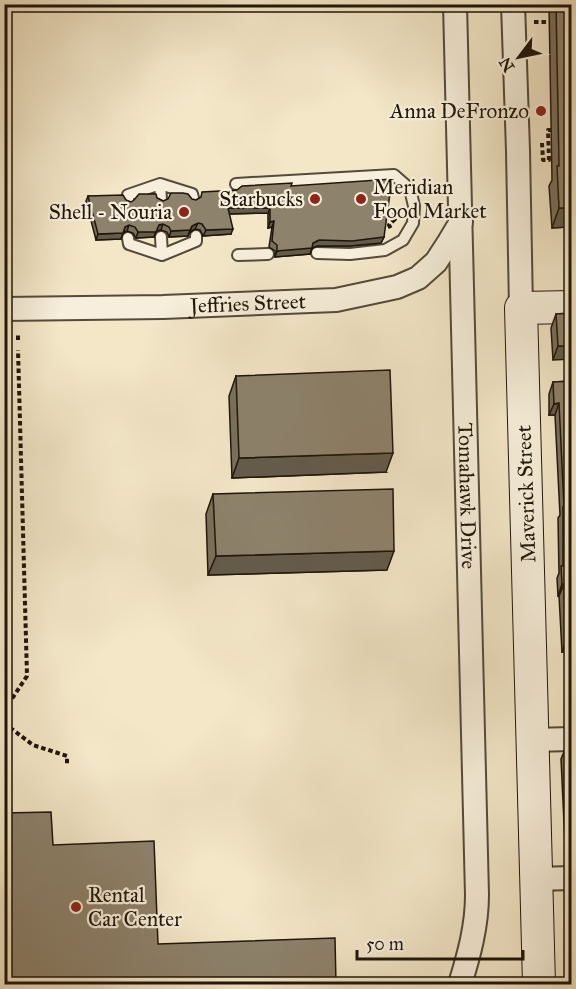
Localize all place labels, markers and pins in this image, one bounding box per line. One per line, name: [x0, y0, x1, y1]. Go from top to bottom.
place label: Anna DeFronzo: [389, 98, 529, 124]
marker: Anna DeFronzo: [534, 104, 548, 118]
place label: Meridian Food Market: [373, 174, 487, 224]
place label: Starbucks: [219, 186, 303, 212]
marker: Starbucks: [308, 192, 322, 206]
marker: Meridian Food Market: [354, 192, 368, 206]
place label: Shell - Nouria: [49, 199, 172, 225]
marker: Shell - Nouria: [177, 205, 191, 219]
place label: Rental Car Center: [88, 882, 182, 932]
marker: Rental Car Center: [69, 900, 83, 914]

